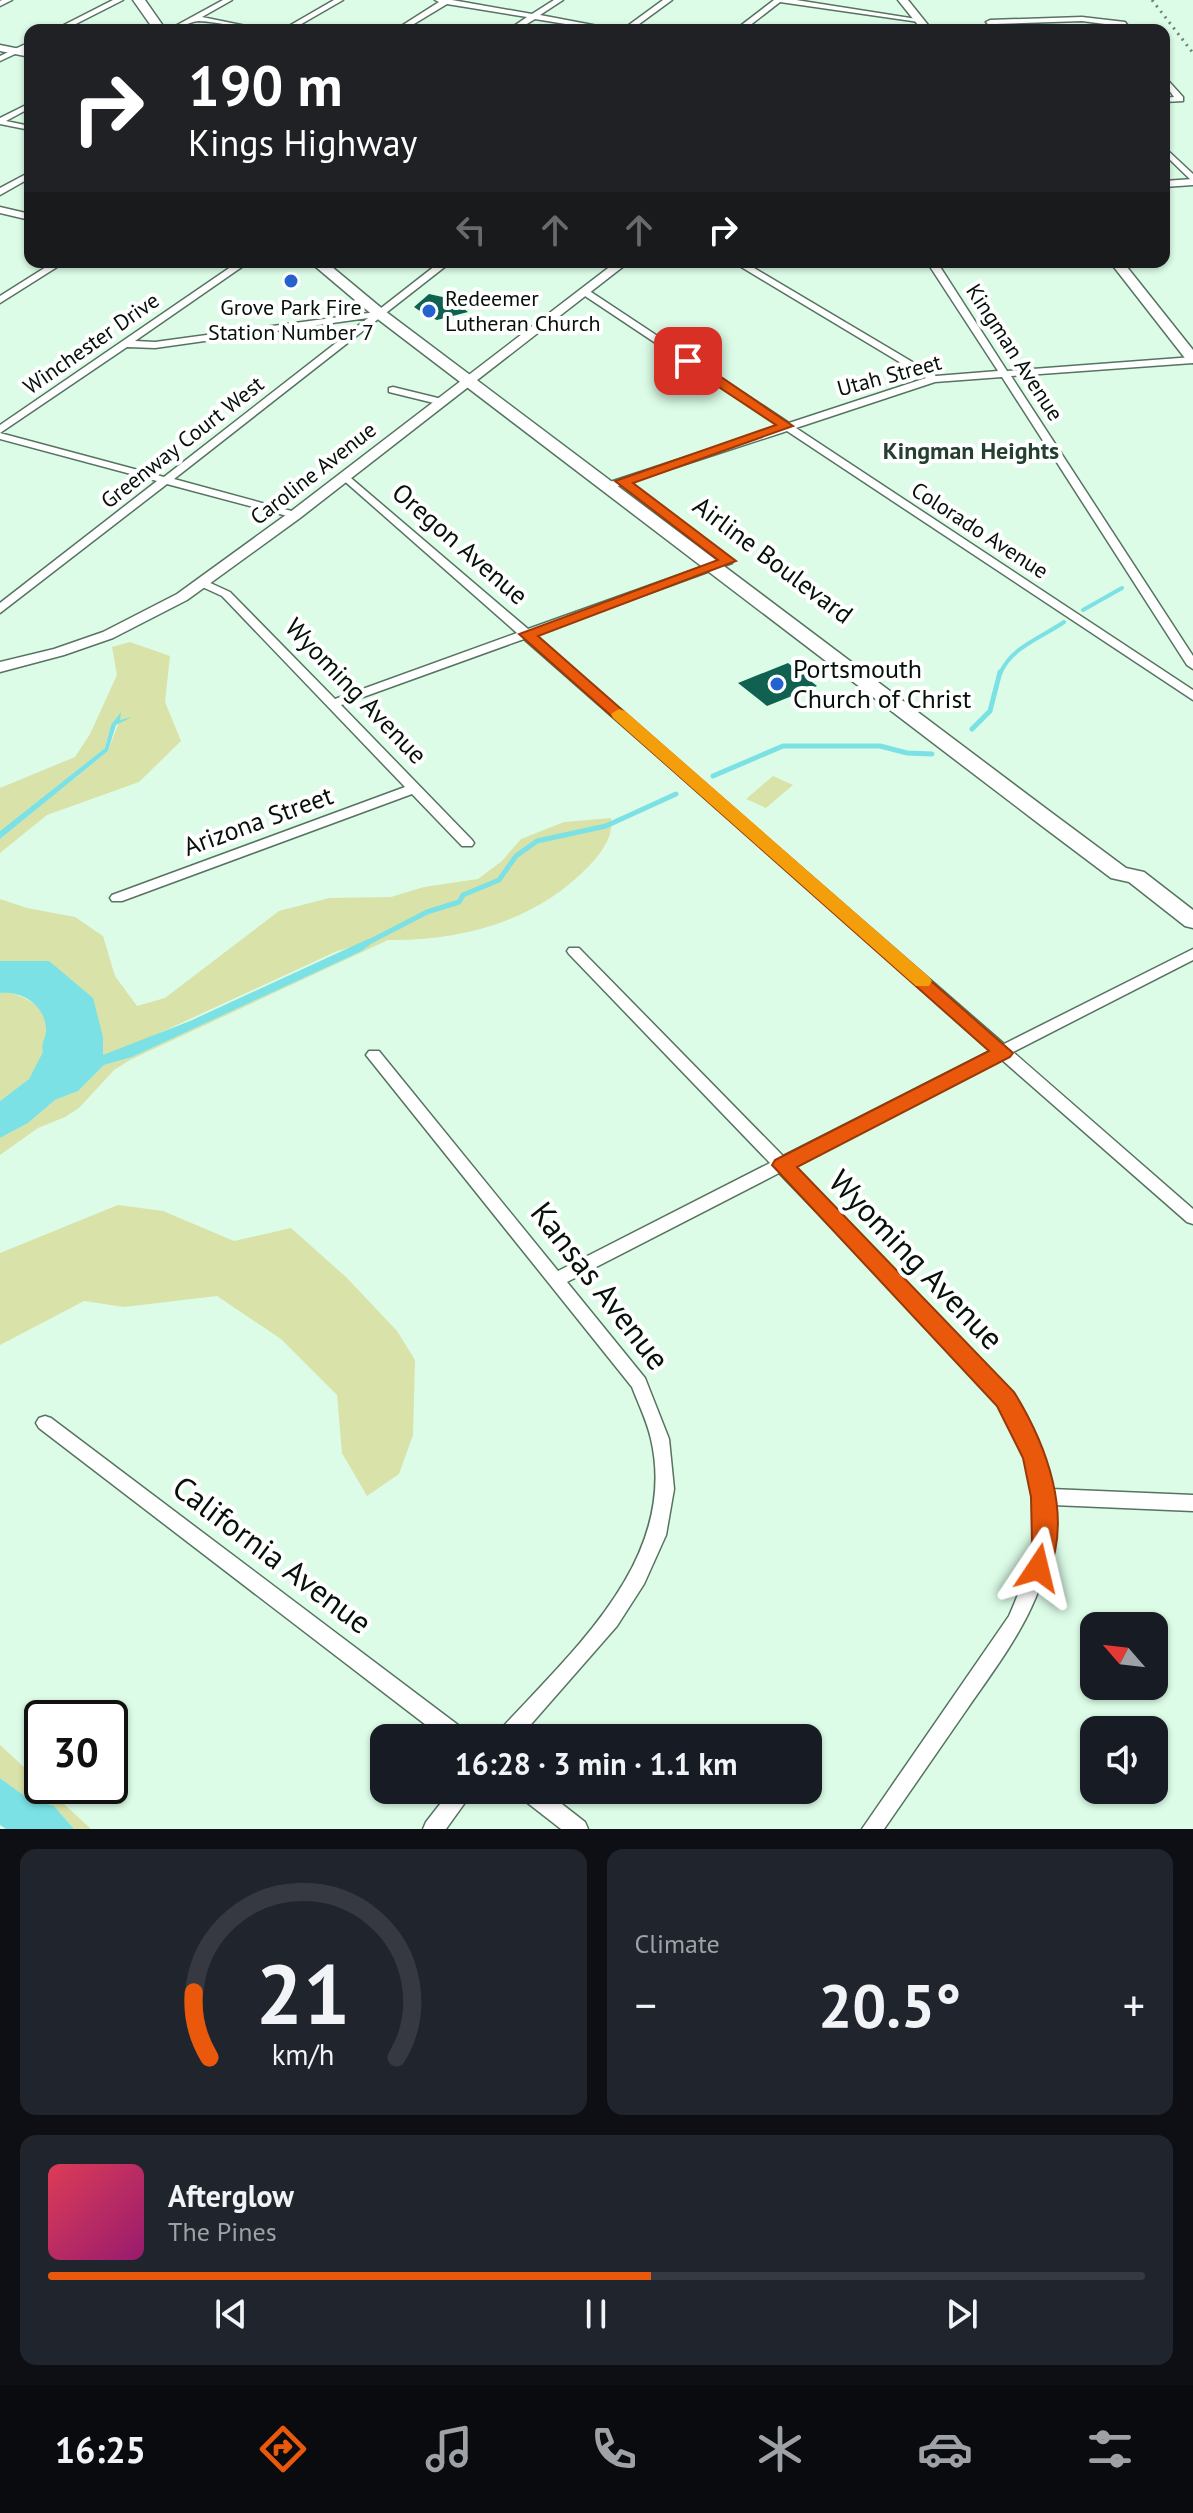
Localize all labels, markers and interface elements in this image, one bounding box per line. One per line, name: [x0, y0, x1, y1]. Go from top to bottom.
text: 190 m: [188, 49, 343, 121]
icon: right: [56, 56, 160, 160]
text: Kings Highway: [188, 119, 417, 166]
icon: left: [449, 208, 493, 252]
icon: ahead: [533, 208, 577, 252]
icon: ahead: [617, 208, 661, 252]
icon: right: [701, 208, 745, 252]
marker: Grove Park Fire Station Number 7: [282, 272, 300, 290]
street label: Kingman Avenue: [960, 278, 1070, 426]
place label: Redeemer Lutheran Church: [445, 284, 601, 337]
street label: Winchester Drive: [18, 286, 164, 400]
place label: Grove Park Fire Station Number 7: [208, 293, 374, 346]
marker: Redeemer Lutheran Church: [420, 302, 438, 320]
pin: [654, 327, 722, 395]
icon: arrive: [666, 339, 710, 383]
street label: Utah Street: [834, 348, 945, 402]
street label: Greenway Court West: [95, 369, 270, 514]
street label: Caroline Avenue: [245, 415, 381, 531]
district label: Kingman Heights: [883, 435, 1059, 466]
street label: Colorado Avenue: [906, 475, 1054, 585]
street label: Oregon Avenue: [386, 476, 535, 612]
street label: Airline Boulevard: [687, 489, 860, 630]
street label: Wyoming Avenue: [278, 611, 434, 771]
place label: Portsmouth Church of Christ: [793, 652, 971, 715]
marker: Portsmouth Church of Christ: [768, 675, 786, 693]
street label: Arizona Street: [179, 778, 337, 863]
street label: Wyoming Avenue: [820, 1160, 1013, 1358]
street label: Kansas Avenue: [522, 1193, 680, 1378]
street label: California Avenue: [165, 1466, 381, 1643]
position arrow: [996, 1526, 1080, 1610]
north arrow: [1080, 1612, 1168, 1700]
map controls: [1080, 1612, 1168, 1804]
speed limit sign: 30: [24, 1700, 128, 1804]
button: sound: [1080, 1716, 1168, 1804]
text: 16:28 · 3 min · 1.1 km: [455, 1744, 737, 1783]
text: Climate: [635, 1927, 720, 1960]
text: 21: [256, 1939, 350, 2047]
text: 20.5°: [818, 1966, 961, 2044]
text: −: [635, 1976, 657, 2033]
text: +: [1123, 1976, 1145, 2033]
text: km/h: [272, 2036, 335, 2073]
text: Afterglow: [168, 2176, 294, 2215]
text: The Pines: [168, 2215, 277, 2248]
icon: previous: [209, 2292, 253, 2336]
icon: pause: [574, 2292, 618, 2336]
icon: next: [940, 2292, 984, 2336]
icon: directions: [255, 2421, 311, 2477]
icon: music: [421, 2421, 477, 2477]
icon: phone: [586, 2421, 642, 2477]
icon: climate: [752, 2421, 808, 2477]
icon: car: [917, 2421, 973, 2477]
icon: filters: [1082, 2421, 1138, 2477]
text: 16:25: [55, 2426, 146, 2473]

